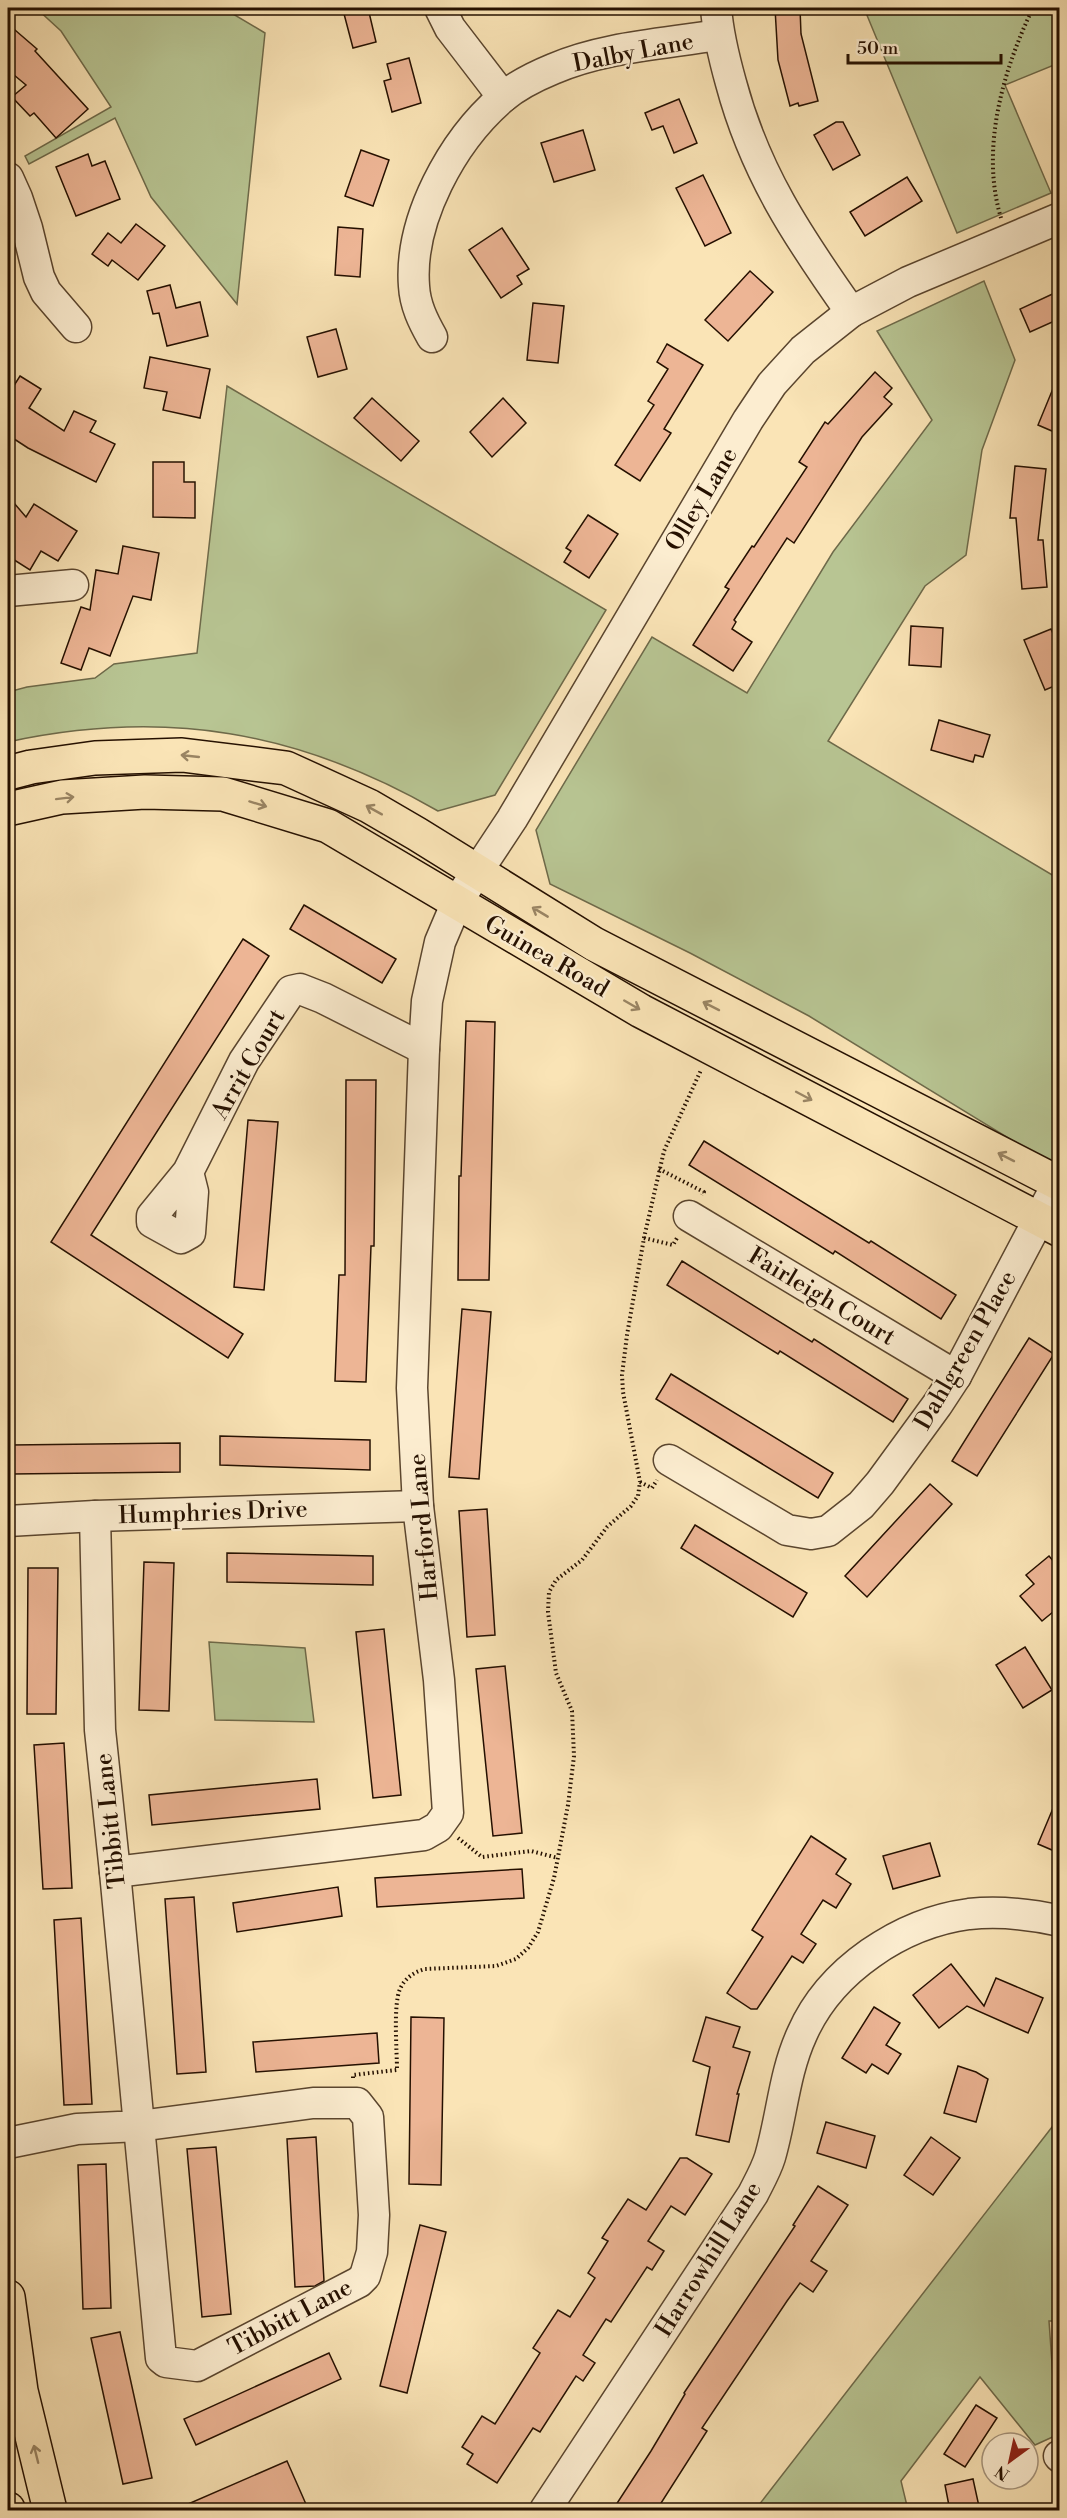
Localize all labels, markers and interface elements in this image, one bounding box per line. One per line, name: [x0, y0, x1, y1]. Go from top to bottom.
street label: Dalby Lane: [570, 27, 696, 79]
scale bar: [848, 27, 1001, 65]
text: 50 m: [857, 37, 899, 60]
street label: Olley Lane: [659, 442, 745, 557]
one-way arrow: [180, 750, 200, 761]
one-way arrow: [54, 792, 74, 803]
one-way arrow: [248, 799, 267, 810]
one-way arrow: [366, 804, 384, 815]
one-way arrow: [532, 905, 549, 917]
street label: Guinea Road: [479, 909, 614, 1005]
one-way arrow: [623, 999, 640, 1011]
one-way arrow: [703, 1000, 721, 1011]
street label: Arrit Court: [205, 1004, 293, 1126]
one-way arrow: [795, 1091, 813, 1102]
one-way arrow: [997, 1150, 1015, 1162]
street label: Fairleigh Court: [742, 1241, 901, 1353]
street label: Dahlgreen Place: [908, 1266, 1024, 1435]
street label: Harford Lane: [403, 1452, 445, 1602]
street label: Humphries Drive: [118, 1495, 308, 1531]
street label: Tibbitt Lane: [89, 1752, 133, 1890]
street label: Harrowhill Lane: [649, 2176, 769, 2343]
street label: Tibbitt Lane: [223, 2273, 358, 2363]
north arrow: [980, 2431, 1040, 2491]
one-way arrow: [30, 2444, 42, 2463]
text: N: [991, 2461, 1013, 2485]

